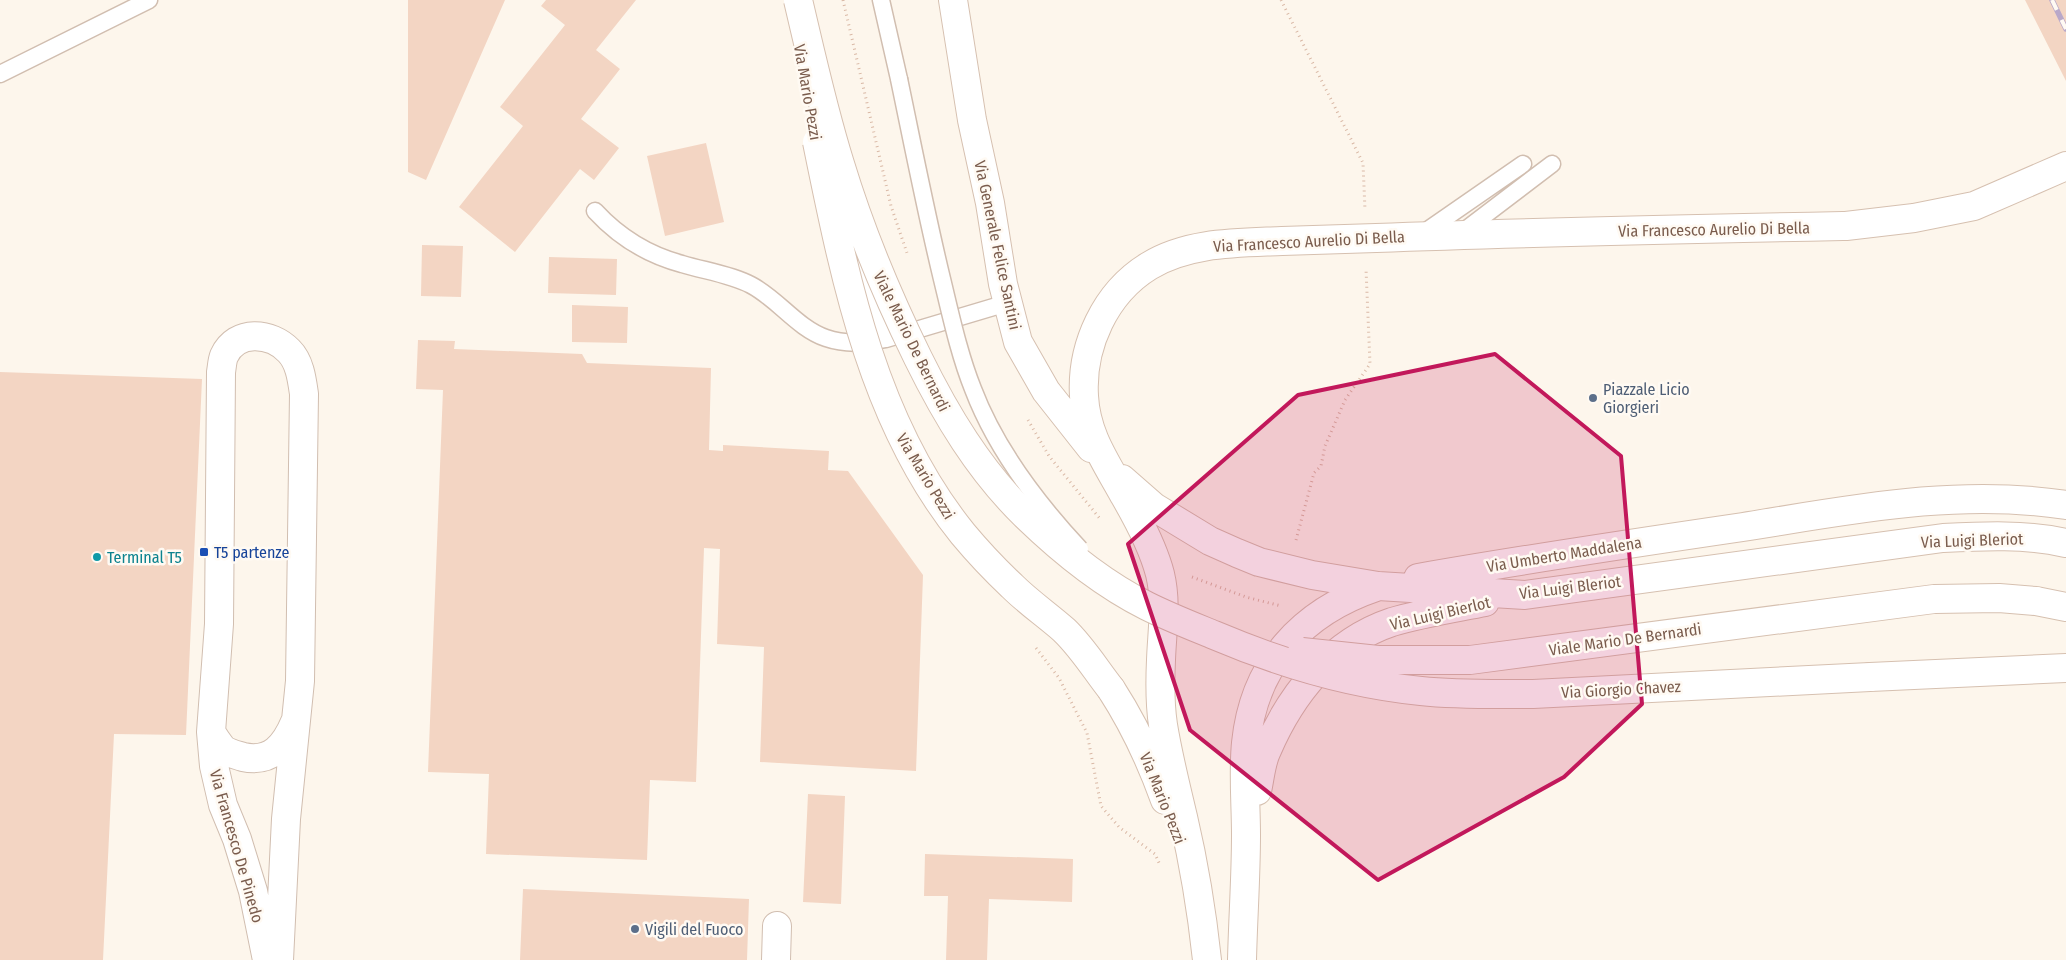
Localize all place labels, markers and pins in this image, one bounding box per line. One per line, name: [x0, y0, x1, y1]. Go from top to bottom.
place label: Piazzale Licio Giorgieri: [1603, 380, 1690, 417]
marker: Piazzale Licio Giorgieri: [1587, 392, 1599, 404]
place label: T5 partenze: [214, 543, 290, 562]
marker: T5 partenze: [198, 546, 210, 558]
place label: Terminal T5: [107, 548, 182, 567]
marker: Terminal T5: [91, 551, 103, 563]
place label: Vigili del Fuoco: [645, 920, 743, 939]
marker: Vigili del Fuoco: [629, 923, 641, 935]

